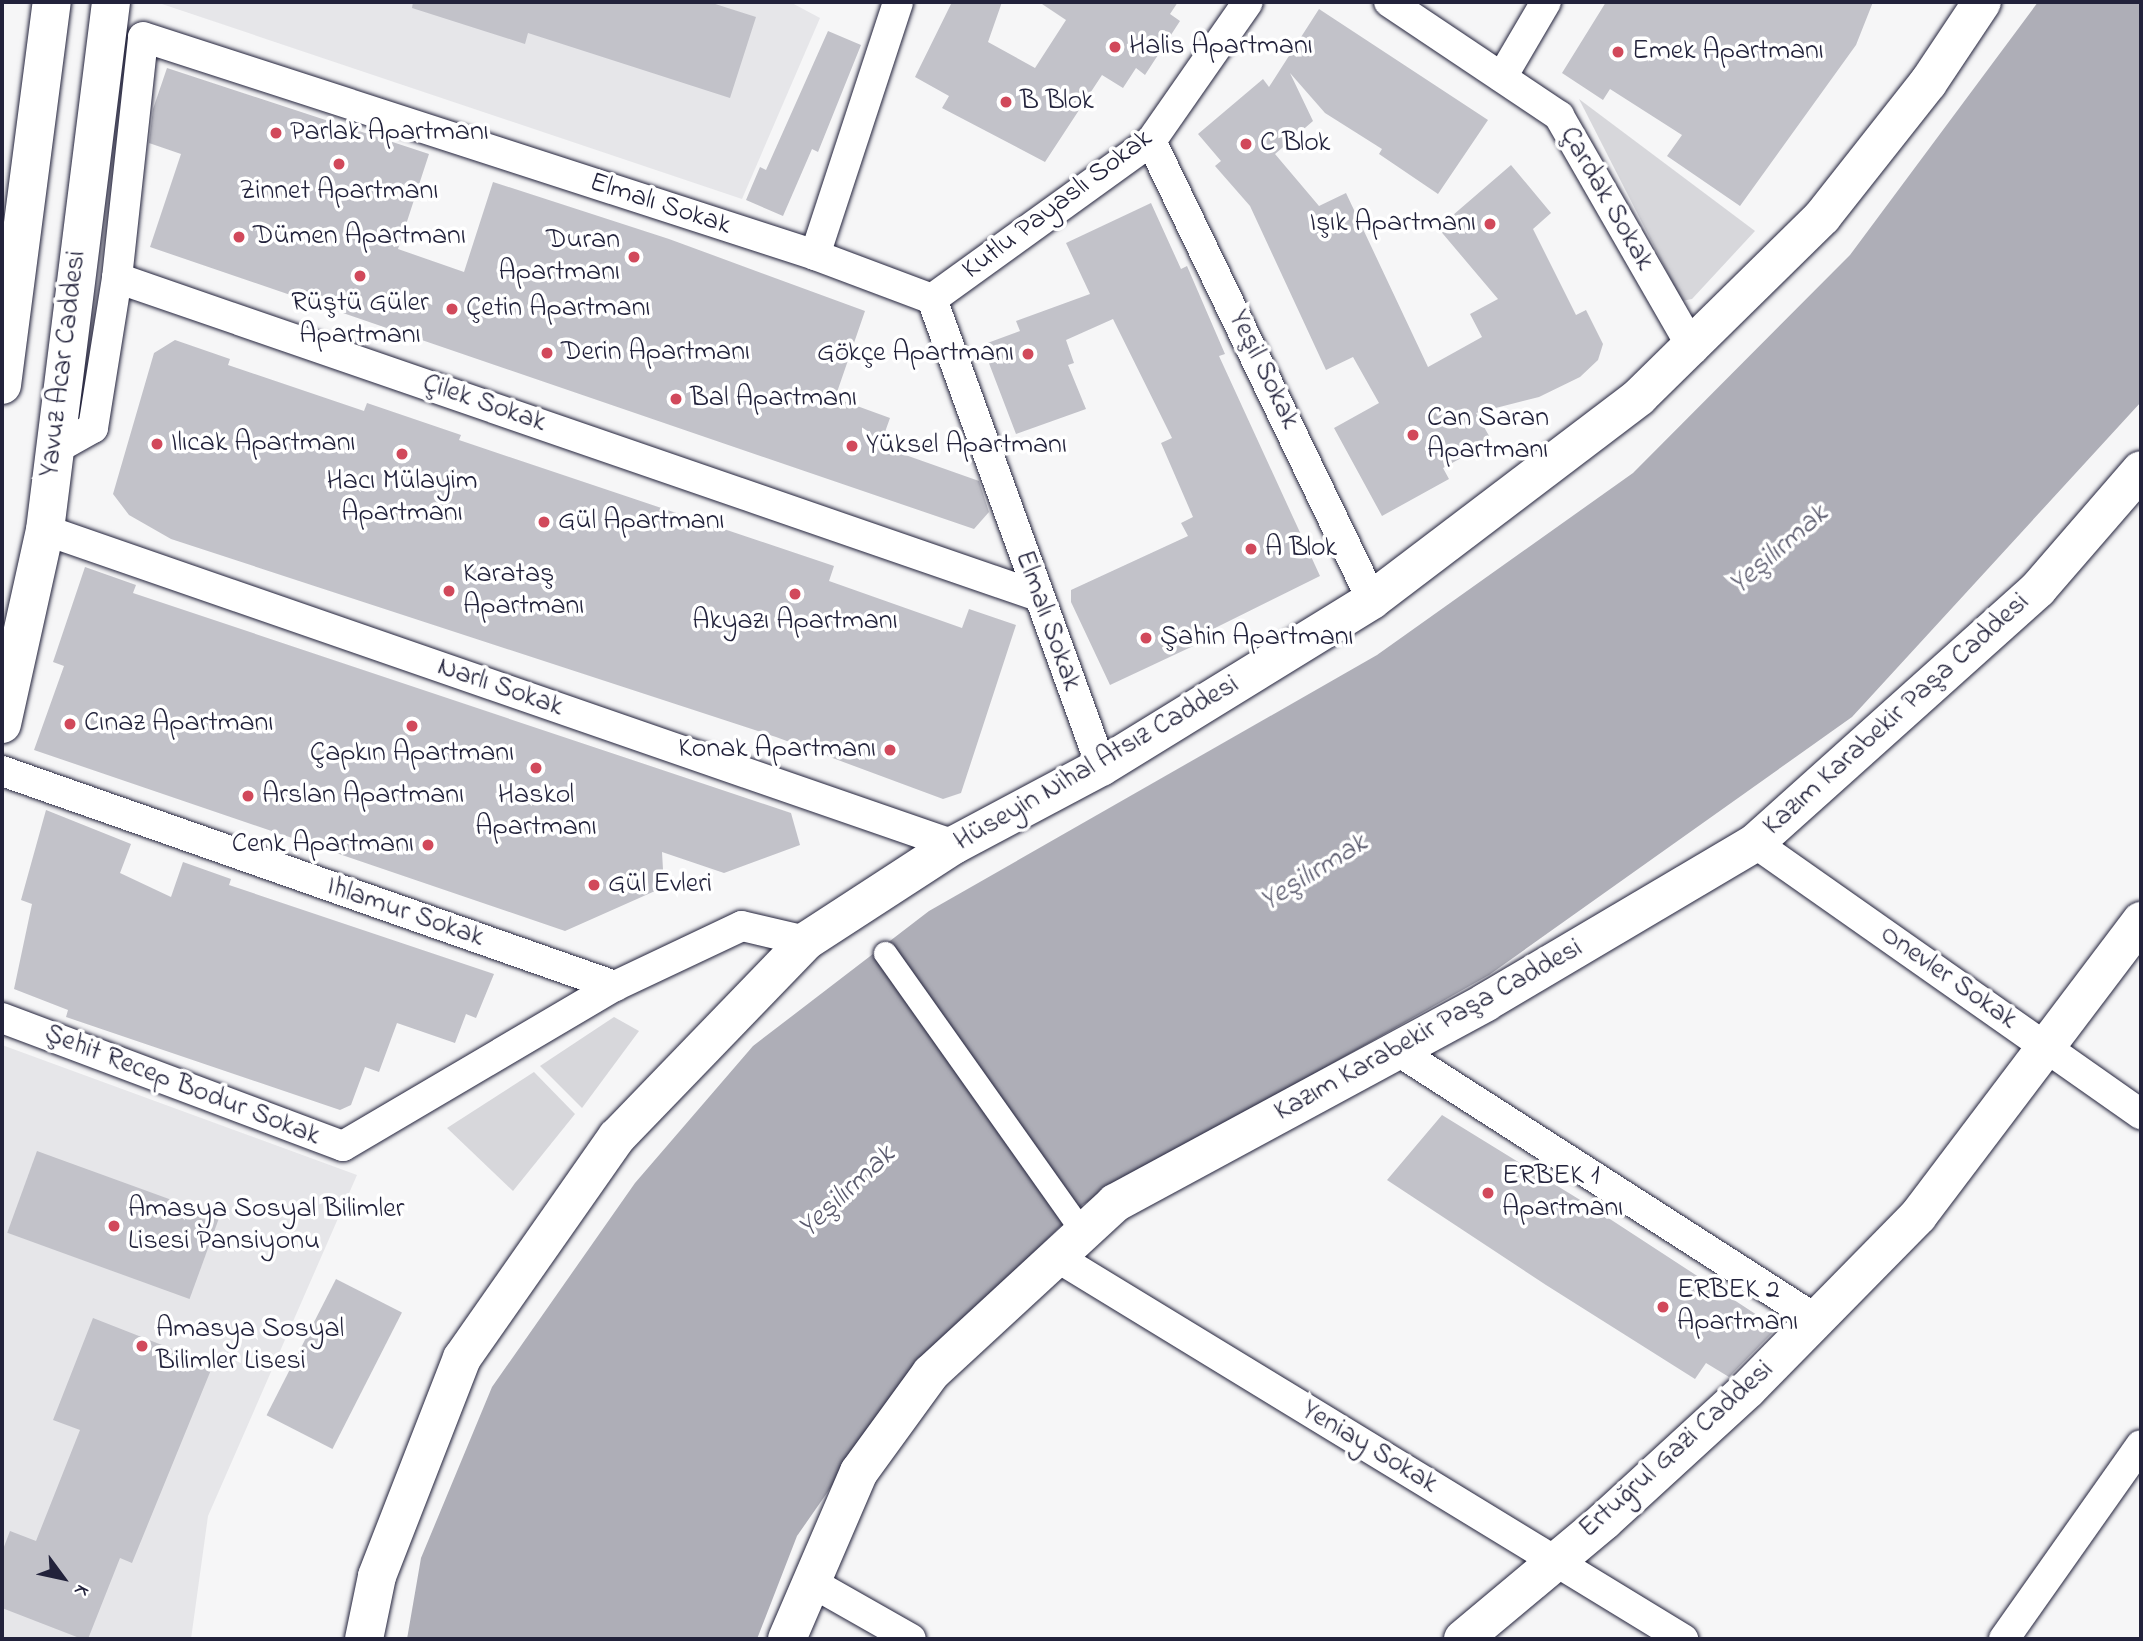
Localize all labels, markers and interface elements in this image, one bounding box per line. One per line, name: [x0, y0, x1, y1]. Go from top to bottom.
place label: Halis Apartmanı: [1129, 30, 1313, 64]
place label: Emek Apartmanı: [1632, 35, 1824, 69]
marker: Halis Apartmanı: [1107, 39, 1123, 55]
marker: Emek Apartmanı: [1610, 44, 1626, 60]
place label: B Blok: [1020, 85, 1094, 119]
marker: B Blok: [998, 94, 1014, 110]
place label: Parlak Apartmanı: [290, 116, 489, 150]
street label: Çardak Sokak: [1551, 121, 1661, 277]
street label: Kutlu Payaslı Sokak: [956, 123, 1160, 287]
marker: Parlak Apartmanı: [268, 125, 284, 141]
place label: C Blok: [1260, 127, 1330, 161]
marker: C Blok: [1238, 136, 1254, 152]
marker: Zinnet Apartmanı: [331, 156, 347, 172]
street label: Elmalı Sokak: [585, 166, 735, 244]
place label: Zinnet Apartmanı: [240, 175, 438, 209]
place label: Işık Apartmanı: [1309, 207, 1476, 241]
marker: Işık Apartmanı: [1482, 216, 1498, 232]
place label: Dümen Apartmanı: [253, 220, 466, 254]
place label: Duran Apartmanı: [499, 224, 620, 290]
marker: Dümen Apartmanı: [231, 229, 247, 245]
street label: Yavuz Acar Caddesi: [33, 249, 95, 479]
marker: Duran Apartmanı: [626, 249, 642, 265]
marker: Rüştü Güler Apartmanı: [352, 268, 368, 284]
place label: Rüştü Güler Apartmanı: [291, 287, 429, 353]
place label: Çetin Apartmanı: [466, 292, 651, 326]
marker: Çetin Apartmanı: [444, 301, 460, 317]
street label: Yeşil Sokak: [1220, 305, 1306, 435]
place label: Derin Apartmanı: [561, 336, 750, 370]
place label: Gökçe Apartmanı: [817, 337, 1014, 371]
marker: Derin Apartmanı: [539, 345, 555, 361]
marker: Gökçe Apartmanı: [1020, 346, 1036, 362]
street label: Çilek Sokak: [418, 367, 550, 441]
place label: Bal Apartmanı: [690, 382, 857, 416]
marker: Bal Apartmanı: [668, 391, 684, 407]
place label: Can Saran Apartmanı: [1427, 402, 1549, 468]
place label: Ilıcak Apartmanı: [171, 427, 356, 461]
marker: Can Saran Apartmanı: [1405, 427, 1421, 443]
place label: Yüksel Apartmanı: [866, 429, 1067, 463]
marker: Ilıcak Apartmanı: [149, 436, 165, 452]
marker: Yüksel Apartmanı: [844, 438, 860, 454]
marker: Hacı Mülayim Apartmanı: [394, 446, 410, 462]
place label: Hacı Mülayim Apartmanı: [327, 465, 477, 531]
water label: Yeşilırmak: [1722, 497, 1836, 603]
place label: Gül Apartmanı: [558, 505, 725, 539]
marker: Gül Apartmanı: [536, 514, 552, 530]
place label: A Blok: [1265, 532, 1337, 566]
marker: A Blok: [1243, 541, 1259, 557]
street label: Elmalı Sokak: [1006, 546, 1088, 696]
place label: Karataş Apartmanı: [463, 558, 584, 624]
marker: Karataş Apartmanı: [441, 583, 457, 599]
marker: Akyazı Apartmanı: [787, 586, 803, 602]
street label: Kazım Karabekir Paşa Caddesi: [1757, 586, 2037, 844]
place label: Akyazı Apartmanı: [692, 605, 898, 639]
place label: Şahin Apartmanı: [1160, 621, 1354, 655]
marker: Şahin Apartmanı: [1138, 630, 1154, 646]
street label: Narlı Sokak: [433, 651, 567, 725]
street label: Hüseyin Nihal Atsız Caddesi: [949, 669, 1245, 859]
place label: Cınaz Apartmanı: [84, 707, 273, 741]
marker: Cınaz Apartmanı: [62, 716, 78, 732]
marker: Çapkın Apartmanı: [404, 718, 420, 734]
place label: Konak Apartmanı: [678, 733, 876, 767]
place label: Çapkın Apartmanı: [310, 737, 514, 771]
marker: Konak Apartmanı: [882, 742, 898, 758]
marker: Haskol Apartmanı: [528, 760, 544, 776]
place label: Arslan Apartmanı: [262, 779, 464, 813]
place label: Haskol Apartmanı: [475, 779, 597, 845]
marker: Arslan Apartmanı: [240, 788, 256, 804]
water label: Yeşilırmak: [1253, 826, 1375, 920]
place label: Cenk Apartmanı: [232, 828, 414, 862]
marker: Cenk Apartmanı: [420, 837, 436, 853]
place label: Gül Evleri: [608, 868, 712, 902]
street label: Ihlamur Sokak: [322, 870, 488, 956]
marker: Gül Evleri: [586, 877, 602, 893]
street label: Onevler Sokak: [1873, 918, 2023, 1038]
street label: Kazım Karabekir Paşa Caddesi: [1269, 932, 1589, 1130]
street label: Şehit Recep Bodur Sokak: [39, 1018, 325, 1154]
water label: Yeşilırmak: [791, 1138, 903, 1246]
place label: ERBEK 1 Apartmanı: [1502, 1160, 1623, 1226]
marker: ERBEK 1 Apartmanı: [1480, 1185, 1496, 1201]
place label: Amasya Sosyal Bilimler Lisesi Pansiyonu: [128, 1193, 404, 1259]
marker: Amasya Sosyal Bilimler Lisesi Pansiyonu: [106, 1218, 122, 1234]
place label: ERBEK 2 Apartmanı: [1677, 1274, 1798, 1340]
marker: ERBEK 2 Apartmanı: [1655, 1299, 1671, 1315]
place label: Amasya Sosyal Bilimler Lisesi: [156, 1313, 344, 1379]
marker: Amasya Sosyal Bilimler Lisesi: [134, 1338, 150, 1354]
street label: Ertuğrul Gazi Caddesi: [1573, 1354, 1781, 1546]
street label: Yeniay Sokak: [1295, 1394, 1443, 1502]
north arrow: [28, 1543, 98, 1613]
text: K: [67, 1578, 95, 1601]

